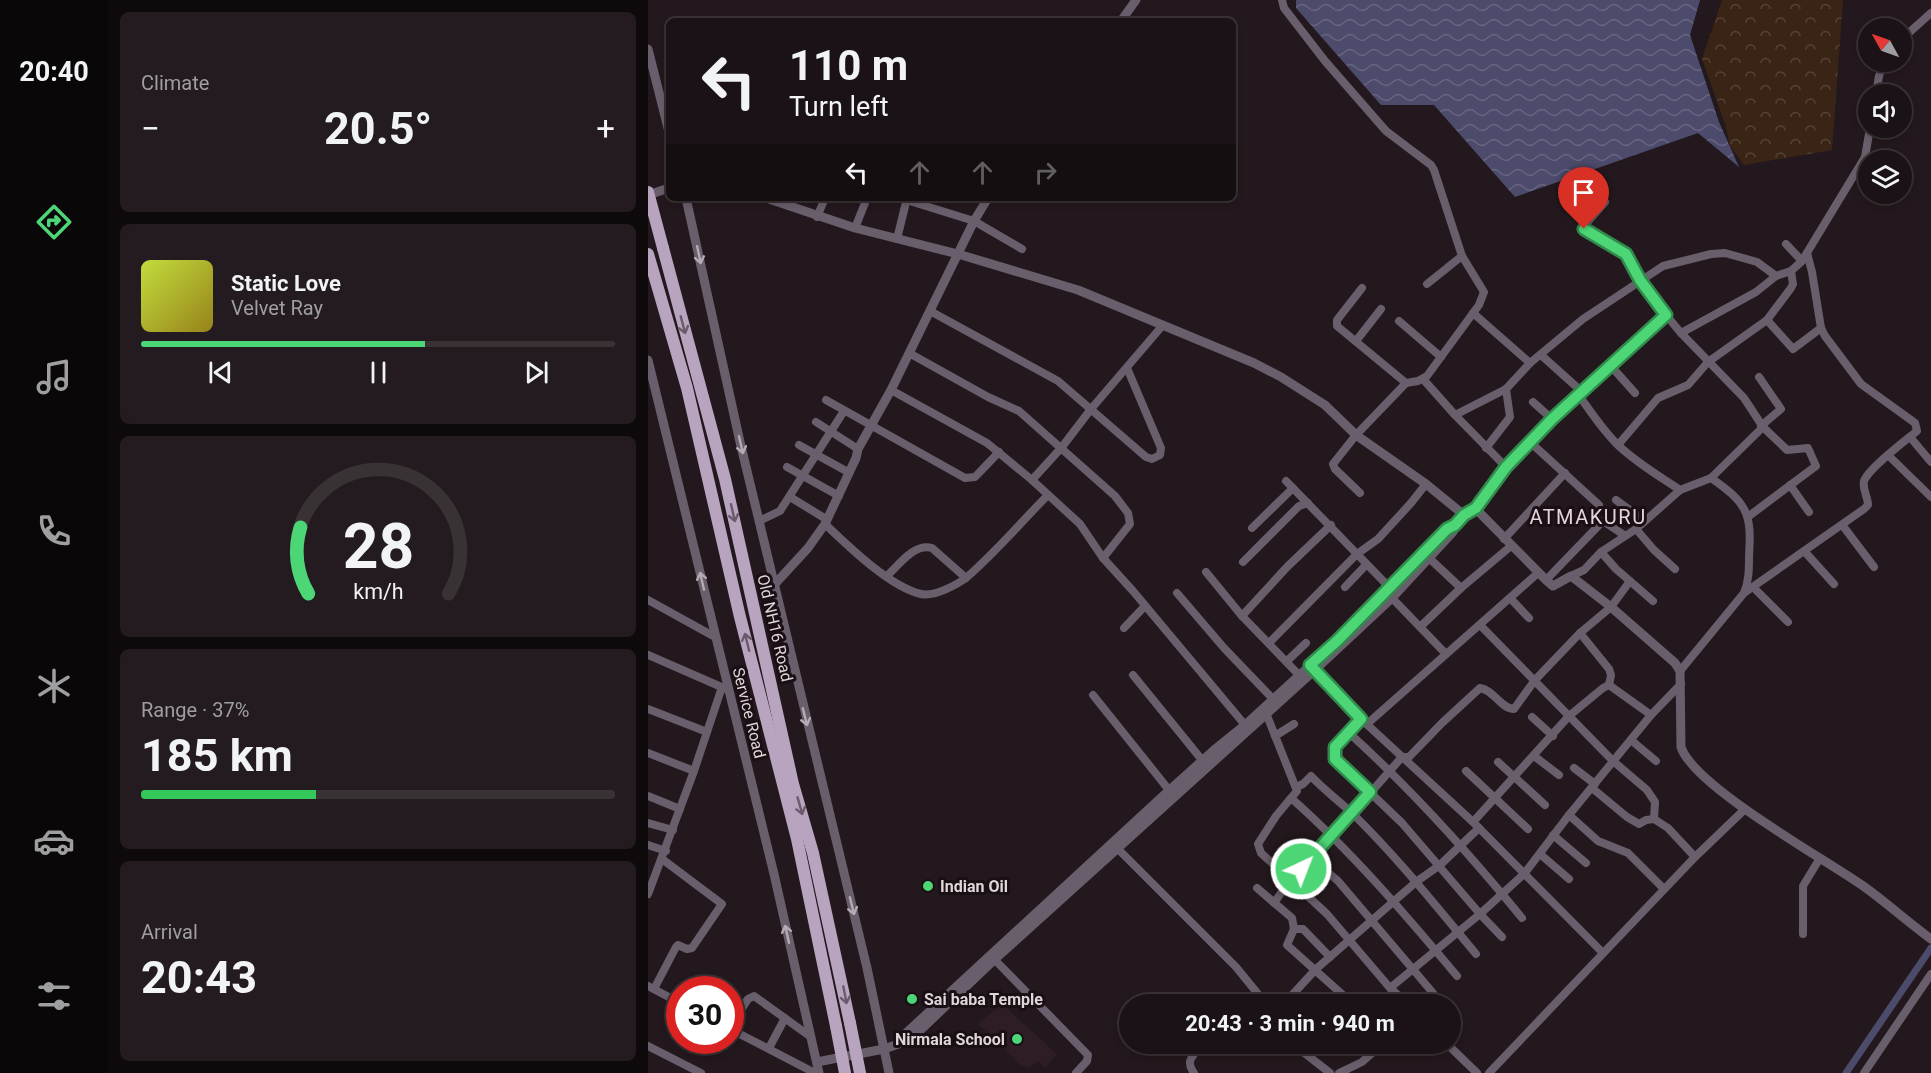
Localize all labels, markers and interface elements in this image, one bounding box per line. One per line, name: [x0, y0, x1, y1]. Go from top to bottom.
north arrow: [1858, 18, 1912, 72]
map controls: [1858, 18, 1912, 204]
text: 110 m: [789, 41, 908, 90]
icon: left: [690, 42, 768, 120]
text: 20:40: [19, 56, 89, 88]
text: Climate: [141, 71, 209, 95]
button: sound: [1858, 84, 1912, 138]
text: Turn left: [789, 91, 889, 123]
text: 20.5°: [324, 102, 432, 155]
text: −: [141, 109, 160, 148]
text: +: [596, 109, 615, 148]
button: layers: [1858, 150, 1912, 204]
icon: left: [840, 156, 873, 189]
icon: ahead: [903, 156, 936, 189]
icon: ahead: [966, 156, 999, 189]
icon: right: [1029, 156, 1062, 189]
pin: [1558, 167, 1609, 229]
icon: arrive: [1567, 176, 1600, 209]
icon: directions: [33, 201, 75, 243]
one-way arrow: [694, 245, 705, 264]
text: Static Love: [231, 271, 341, 296]
text: Velvet Ray: [231, 296, 323, 320]
one-way arrow: [678, 315, 690, 334]
icon: music: [33, 356, 75, 398]
icon: previous: [204, 356, 237, 389]
icon: pause: [362, 356, 395, 389]
icon: next: [520, 356, 553, 389]
one-way arrow: [736, 435, 747, 455]
one-way arrow: [727, 504, 739, 523]
district label: ATMAKURU: [1529, 505, 1647, 529]
icon: phone: [33, 510, 75, 552]
text: 28: [342, 510, 414, 583]
one-way arrow: [695, 572, 707, 591]
street label: Old NH16 Road: [753, 573, 797, 683]
text: km/h: [353, 579, 403, 604]
one-way arrow: [740, 633, 752, 652]
icon: climate: [33, 665, 75, 707]
street label: Service Road: [729, 666, 769, 760]
text: Range · 37%: [141, 698, 249, 722]
one-way arrow: [800, 707, 812, 726]
text: 185 km: [141, 729, 293, 782]
one-way arrow: [795, 796, 806, 815]
icon: car: [33, 820, 75, 862]
position arrow: [1269, 837, 1333, 901]
place label: Indian Oil: [940, 877, 1008, 896]
marker: Indian Oil: [921, 879, 935, 893]
one-way arrow: [846, 896, 858, 915]
text: Arrival: [141, 920, 198, 944]
one-way arrow: [781, 925, 793, 944]
text: 20:43: [141, 951, 257, 1004]
icon: filters: [33, 975, 75, 1017]
speed limit sign: 30: [666, 976, 744, 1054]
one-way arrow: [840, 985, 851, 1005]
place label: Sai baba Temple: [924, 990, 1043, 1009]
marker: Sai baba Temple: [905, 992, 919, 1006]
text: 20:43 · 3 min · 940 m: [1185, 1011, 1395, 1036]
place label: Nirmala School: [895, 1030, 1005, 1049]
marker: Nirmala School: [1010, 1032, 1024, 1046]

